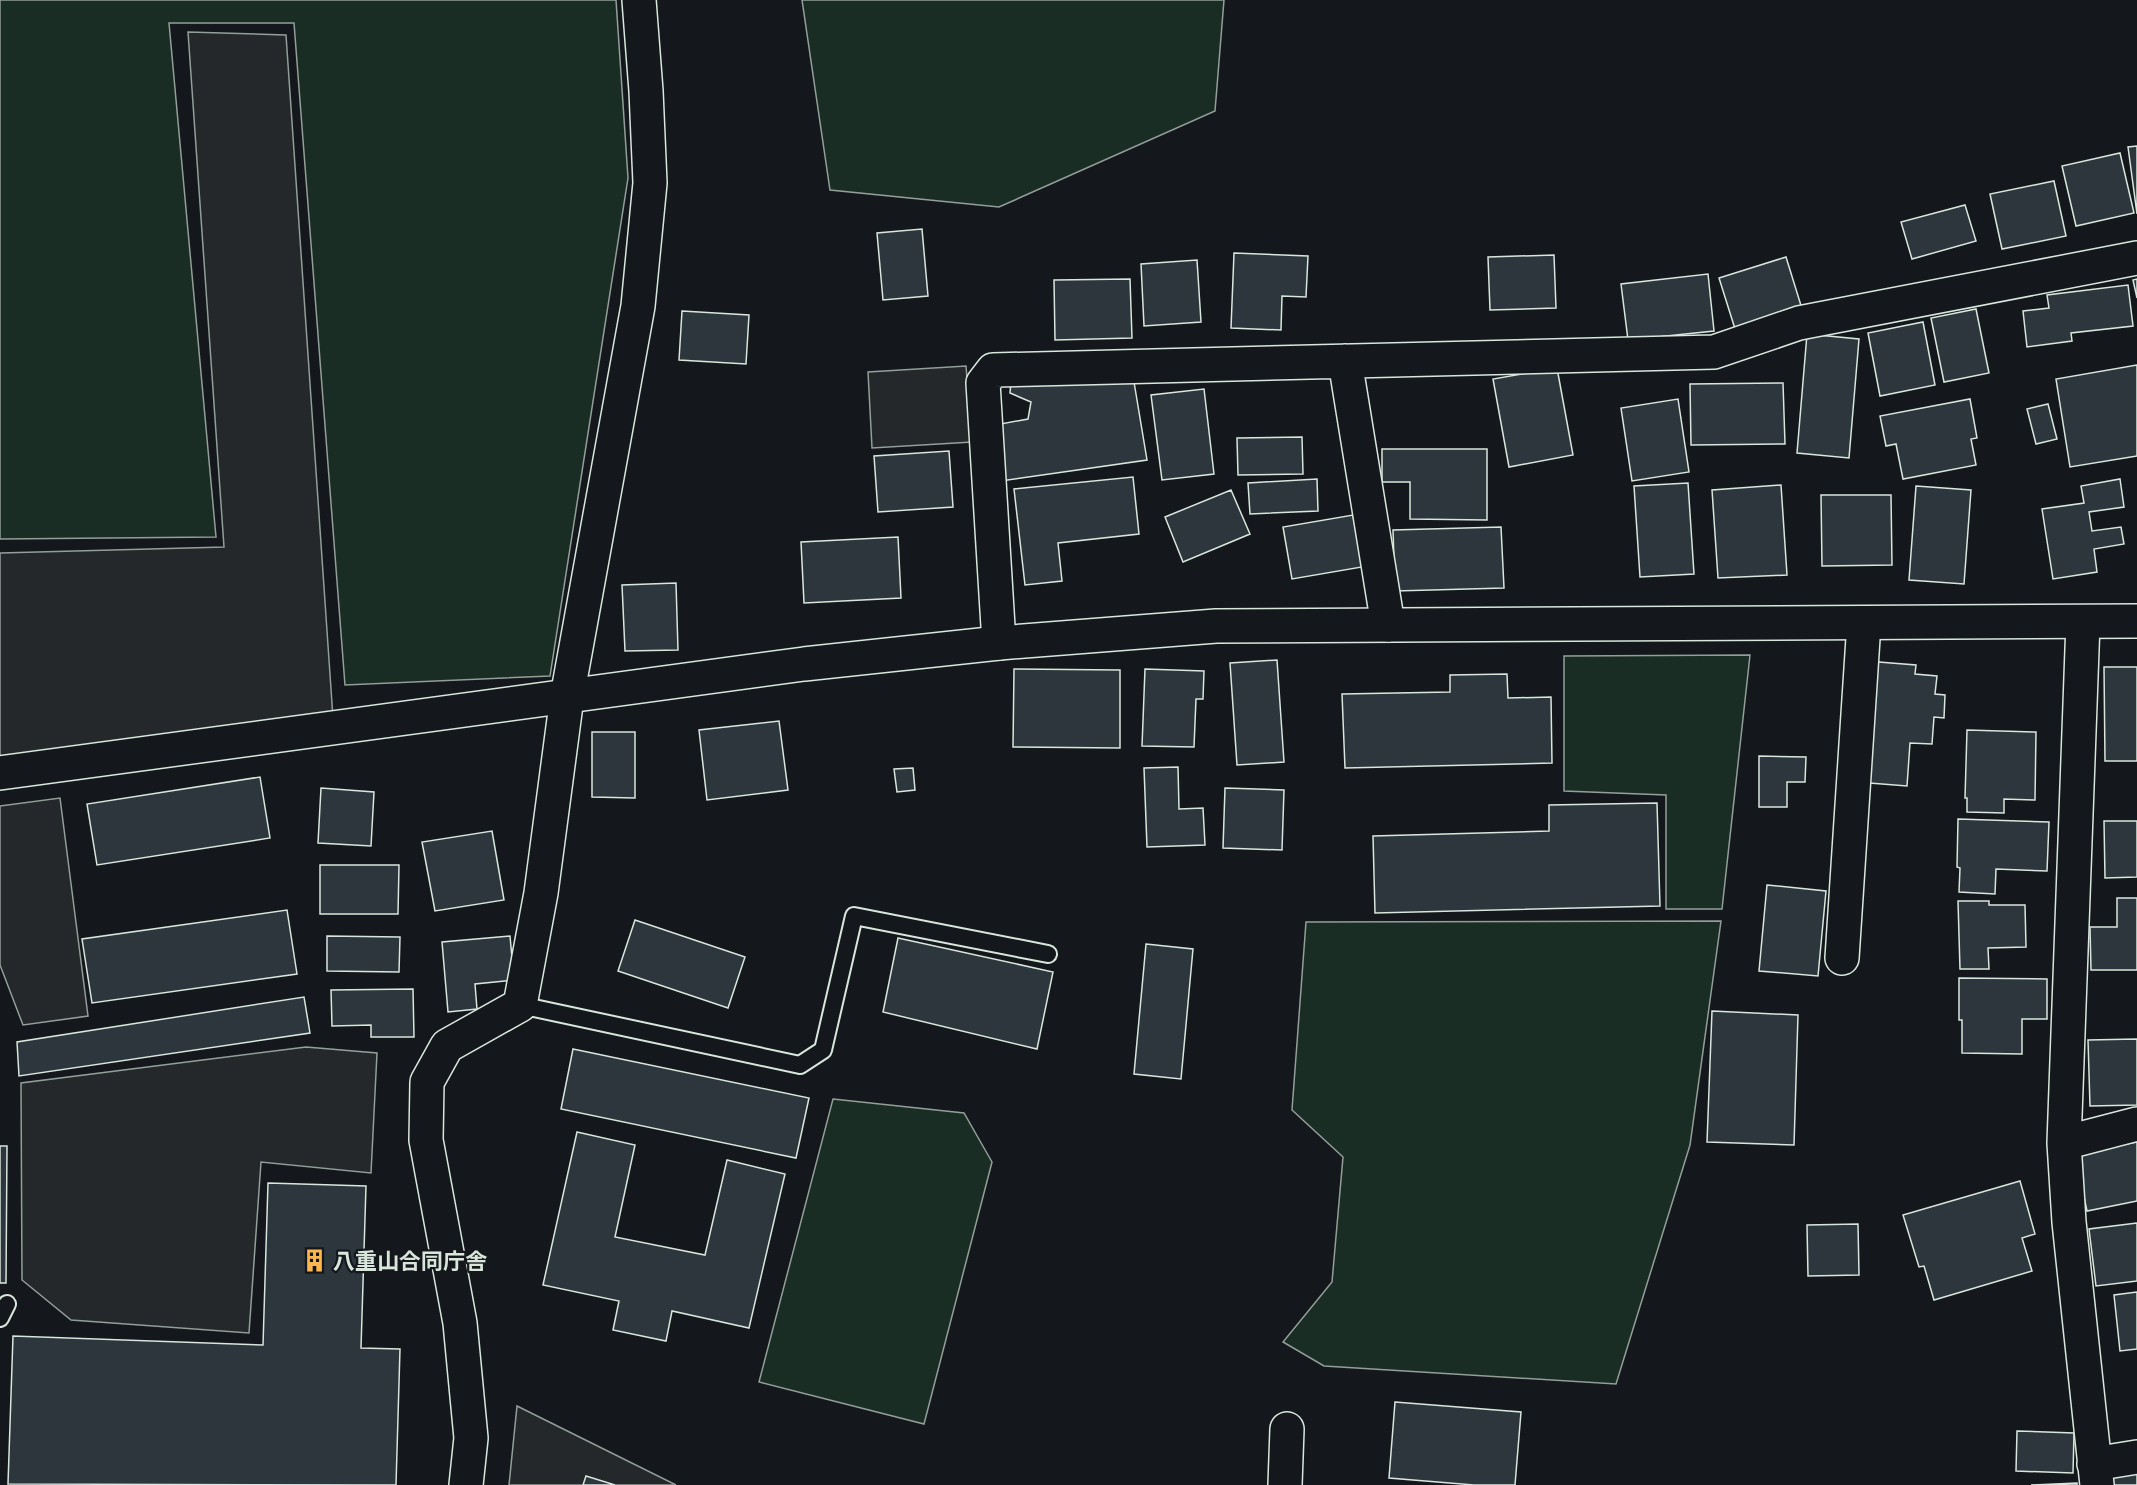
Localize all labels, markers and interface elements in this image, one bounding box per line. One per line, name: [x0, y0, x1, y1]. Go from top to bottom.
building icon: 八重山合同庁舎: [302, 1248, 328, 1274]
place label: 八重山合同庁舎: [333, 1248, 487, 1275]

